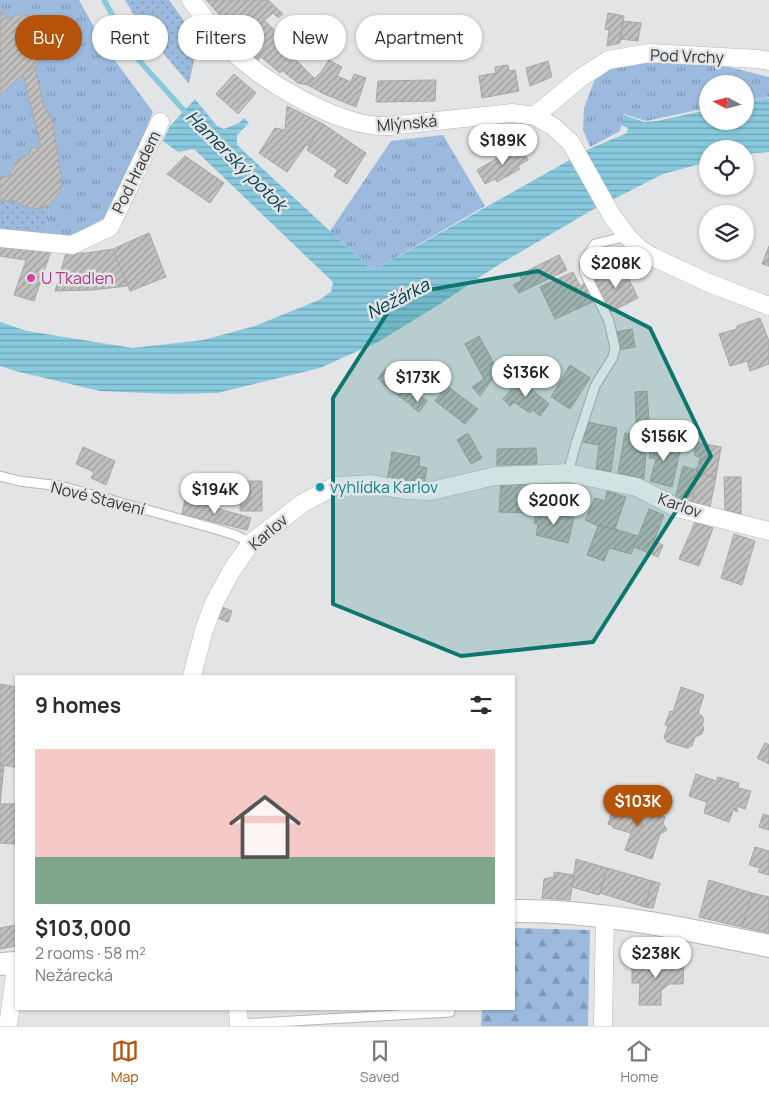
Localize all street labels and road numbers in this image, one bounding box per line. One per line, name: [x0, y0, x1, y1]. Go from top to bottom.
street label: Pod Vrchy: [650, 44, 725, 68]
street label: Mlýnská: [376, 109, 438, 137]
street label: Pod Hradem: [107, 127, 165, 217]
street label: Nové Stavení: [49, 476, 147, 520]
street label: Karlov: [655, 487, 705, 523]
street label: Karlov: [244, 509, 292, 555]

